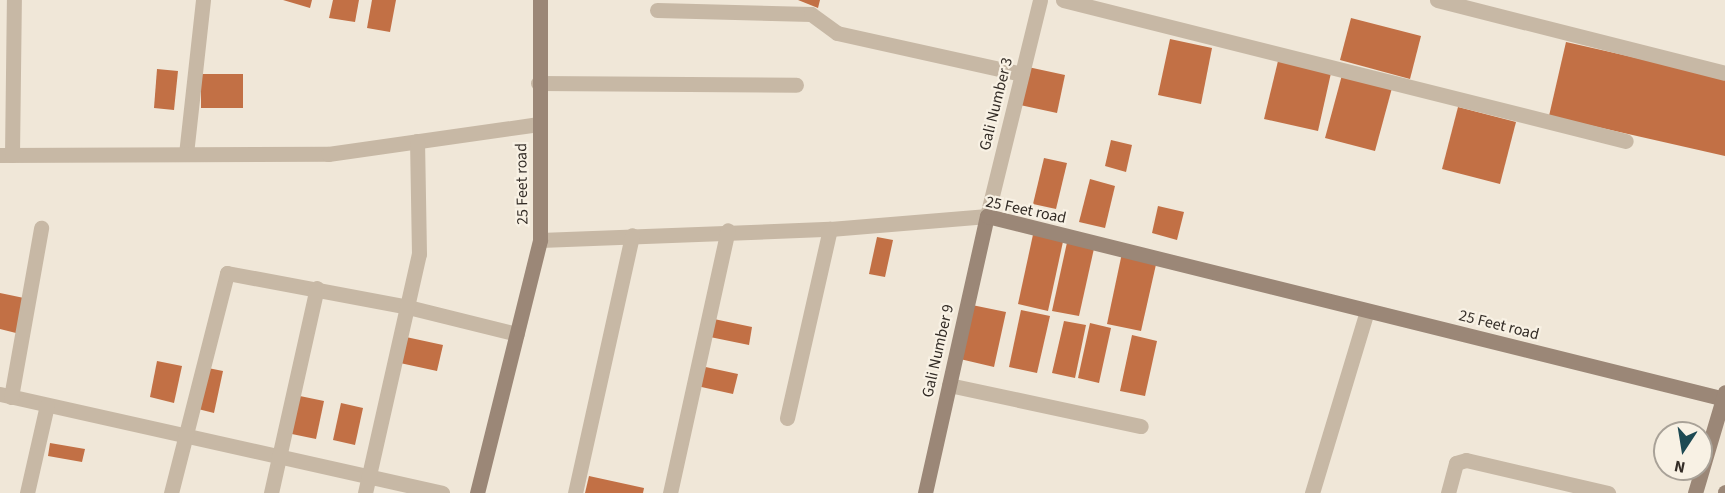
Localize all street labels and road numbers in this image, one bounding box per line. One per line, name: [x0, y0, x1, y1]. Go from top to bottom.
street label: Gali Number 3: [975, 56, 1017, 152]
street label: 25 Feet road: [512, 143, 532, 225]
street label: 25 Feet road: [984, 192, 1068, 228]
street label: Gali Number 9: [918, 303, 958, 399]
street label: 25 Feet road: [1457, 306, 1541, 344]

